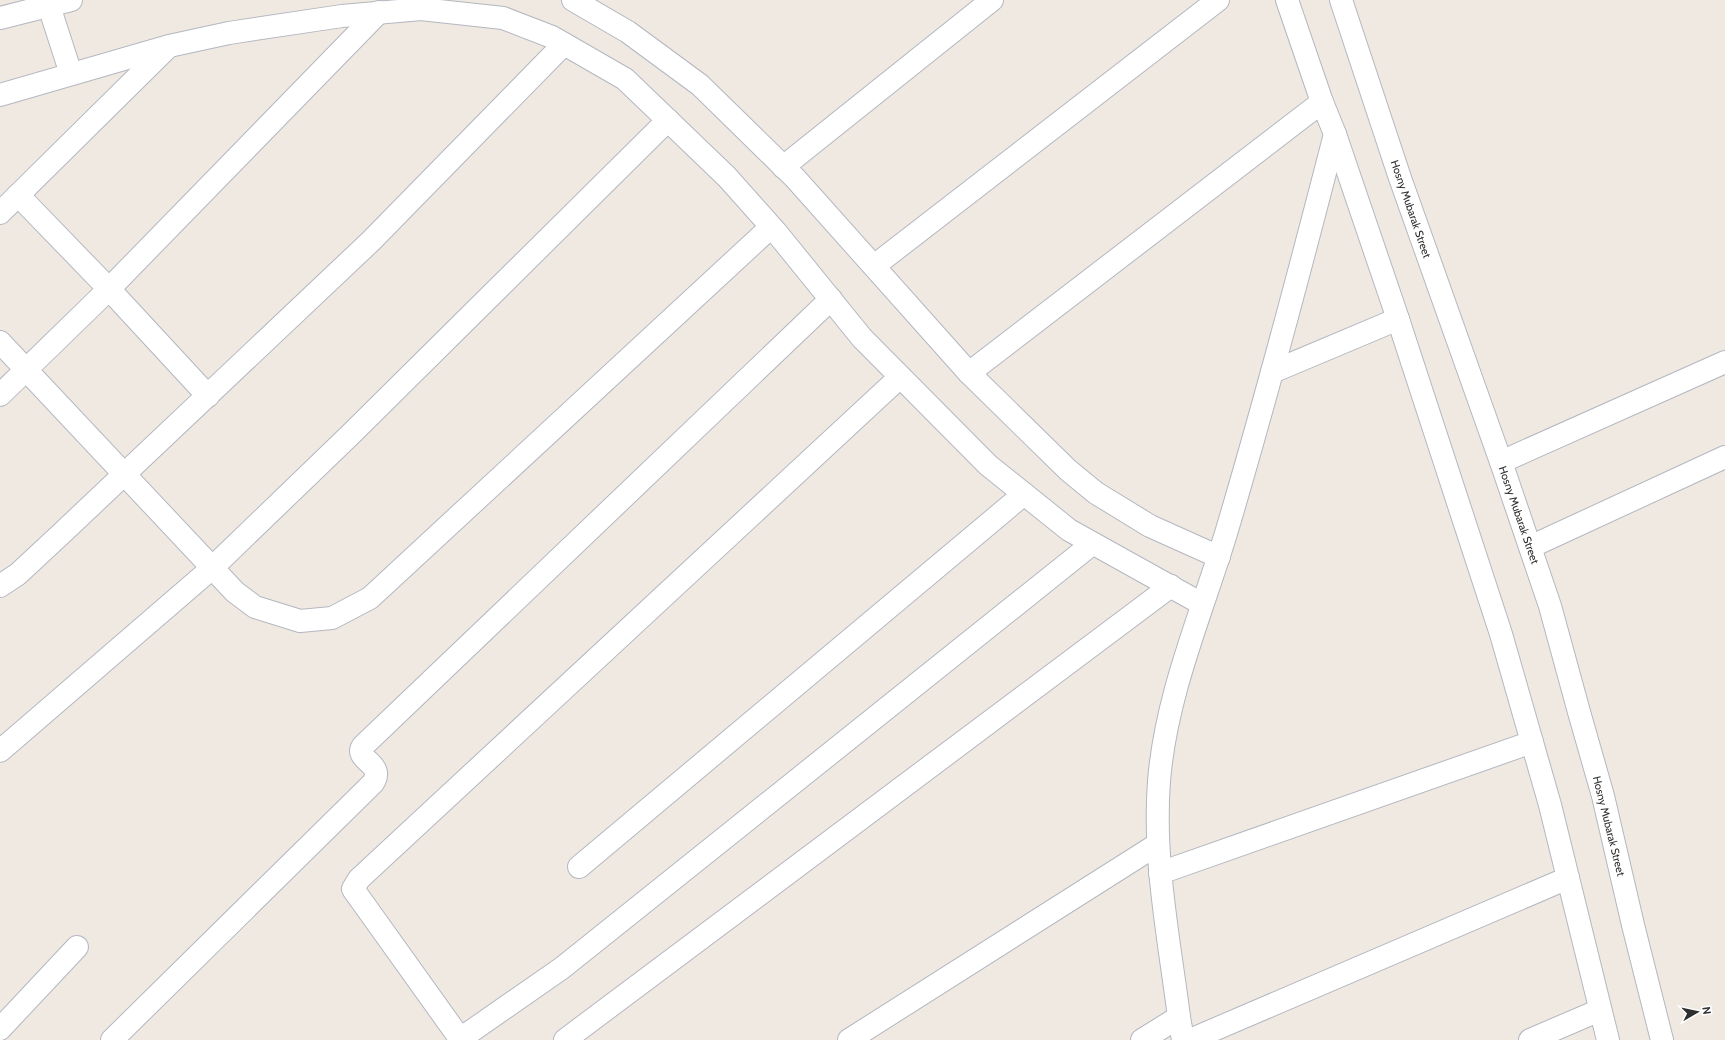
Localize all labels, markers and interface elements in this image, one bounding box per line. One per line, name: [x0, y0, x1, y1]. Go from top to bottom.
street label: Hosny Mubarak Street: [1388, 158, 1434, 260]
street label: Hosny Mubarak Street: [1496, 464, 1542, 566]
street label: Hosny Mubarak Street: [1590, 775, 1628, 878]
north arrow: [1677, 992, 1717, 1032]
text: N: [1699, 1005, 1714, 1015]

